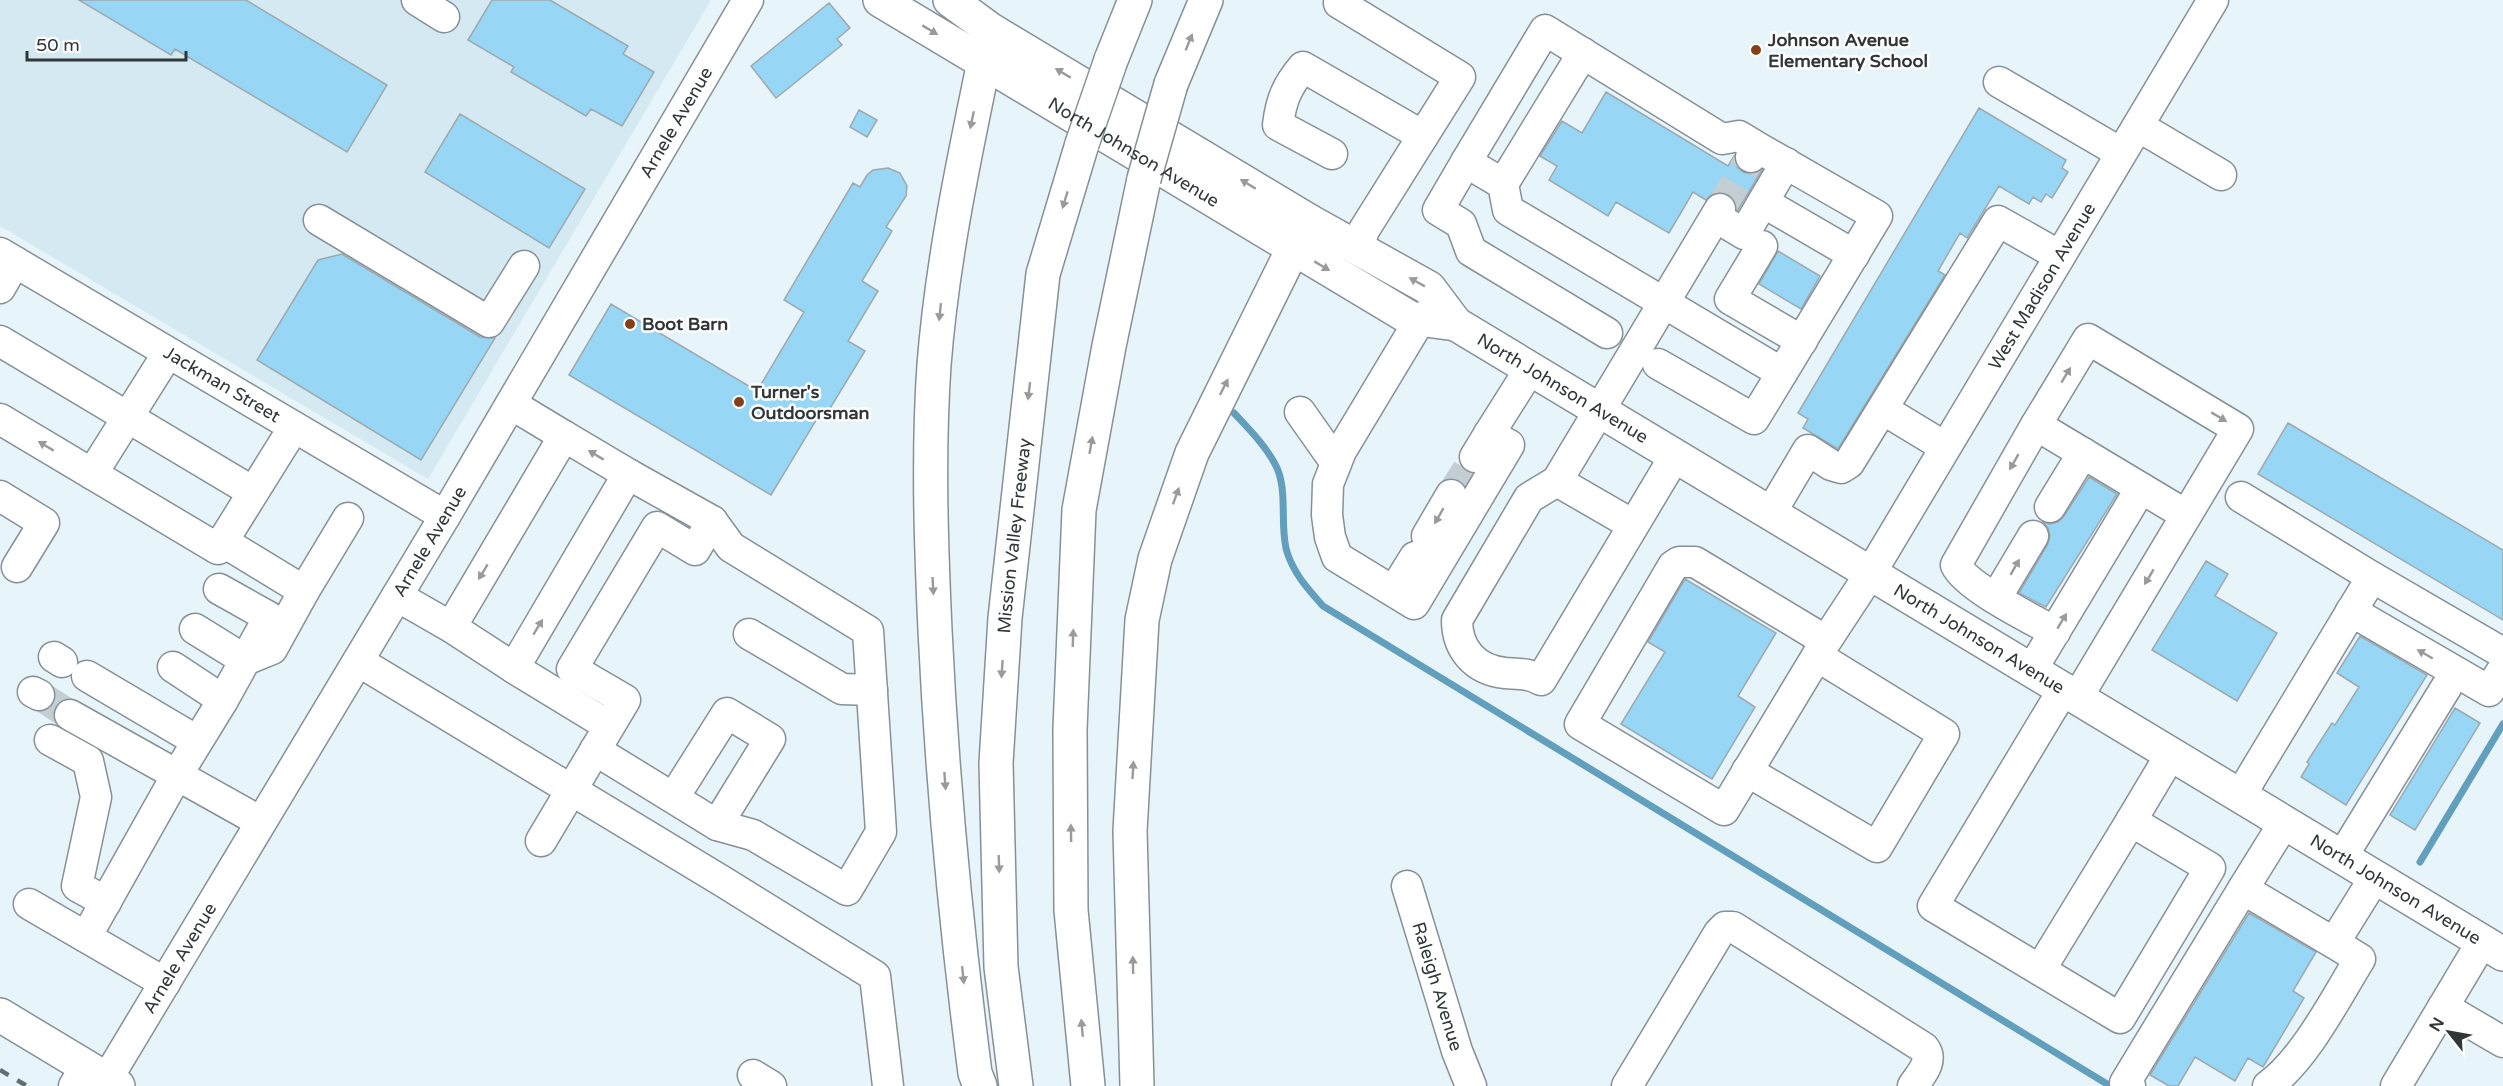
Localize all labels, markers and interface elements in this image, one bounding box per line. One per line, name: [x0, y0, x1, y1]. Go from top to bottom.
scale bar: [27, 24, 186, 62]
one-way arrow: [922, 25, 938, 36]
place label: Johnson Avenue Elementary School: [1767, 29, 1928, 72]
one-way arrow: [1184, 33, 1194, 51]
text: 50 m: [36, 34, 80, 56]
marker: Johnson Avenue Elementary School: [1749, 43, 1763, 57]
street label: Arnele Avenue: [635, 63, 717, 182]
one-way arrow: [1054, 68, 1071, 78]
street label: North Johnson Avenue: [1044, 93, 1223, 212]
one-way arrow: [966, 110, 976, 129]
one-way arrow: [1240, 179, 1256, 190]
one-way arrow: [1060, 191, 1069, 209]
street label: West Madison Avenue: [1984, 199, 2100, 374]
one-way arrow: [1314, 260, 1330, 271]
one-way arrow: [1409, 276, 1425, 287]
one-way arrow: [935, 302, 945, 321]
place label: Boot Barn: [642, 313, 728, 335]
marker: Boot Barn: [623, 317, 637, 331]
street label: North Johnson Avenue: [1473, 328, 1652, 448]
street label: Jackman Street: [160, 341, 285, 427]
one-way arrow: [2061, 366, 2071, 383]
one-way arrow: [1220, 379, 1229, 396]
place label: Turner's Outdoorsman: [750, 381, 870, 424]
one-way arrow: [1024, 382, 1033, 401]
marker: Turner's Outdoorsman: [732, 395, 746, 409]
one-way arrow: [2211, 412, 2227, 423]
one-way arrow: [1087, 435, 1096, 454]
street label: Mission Valley Freeway: [993, 437, 1036, 634]
one-way arrow: [38, 441, 54, 452]
one-way arrow: [588, 449, 604, 460]
one-way arrow: [2009, 454, 2019, 471]
street label: Arnele Avenue: [388, 482, 471, 601]
one-way arrow: [1172, 487, 1181, 505]
one-way arrow: [1434, 508, 1445, 524]
one-way arrow: [2009, 559, 2020, 575]
one-way arrow: [478, 564, 489, 580]
one-way arrow: [2144, 569, 2155, 585]
one-way arrow: [929, 576, 938, 595]
street label: North Johnson Avenue: [1890, 579, 2069, 699]
one-way arrow: [2056, 613, 2067, 629]
one-way arrow: [532, 619, 542, 636]
one-way arrow: [1069, 629, 1078, 648]
one-way arrow: [2417, 649, 2433, 660]
one-way arrow: [997, 659, 1006, 678]
one-way arrow: [1128, 760, 1137, 779]
one-way arrow: [940, 771, 950, 790]
one-way arrow: [1066, 824, 1076, 843]
street label: North Johnson Avenue: [2306, 829, 2485, 949]
one-way arrow: [994, 854, 1003, 873]
street label: Arnele Avenue: [138, 899, 221, 1017]
street label: Raleigh Avenue: [1408, 919, 1467, 1054]
one-way arrow: [1128, 955, 1138, 974]
one-way arrow: [958, 965, 968, 984]
north arrow: [2419, 1002, 2479, 1062]
text: N: [2425, 1014, 2449, 1035]
one-way arrow: [1077, 1018, 1087, 1037]

